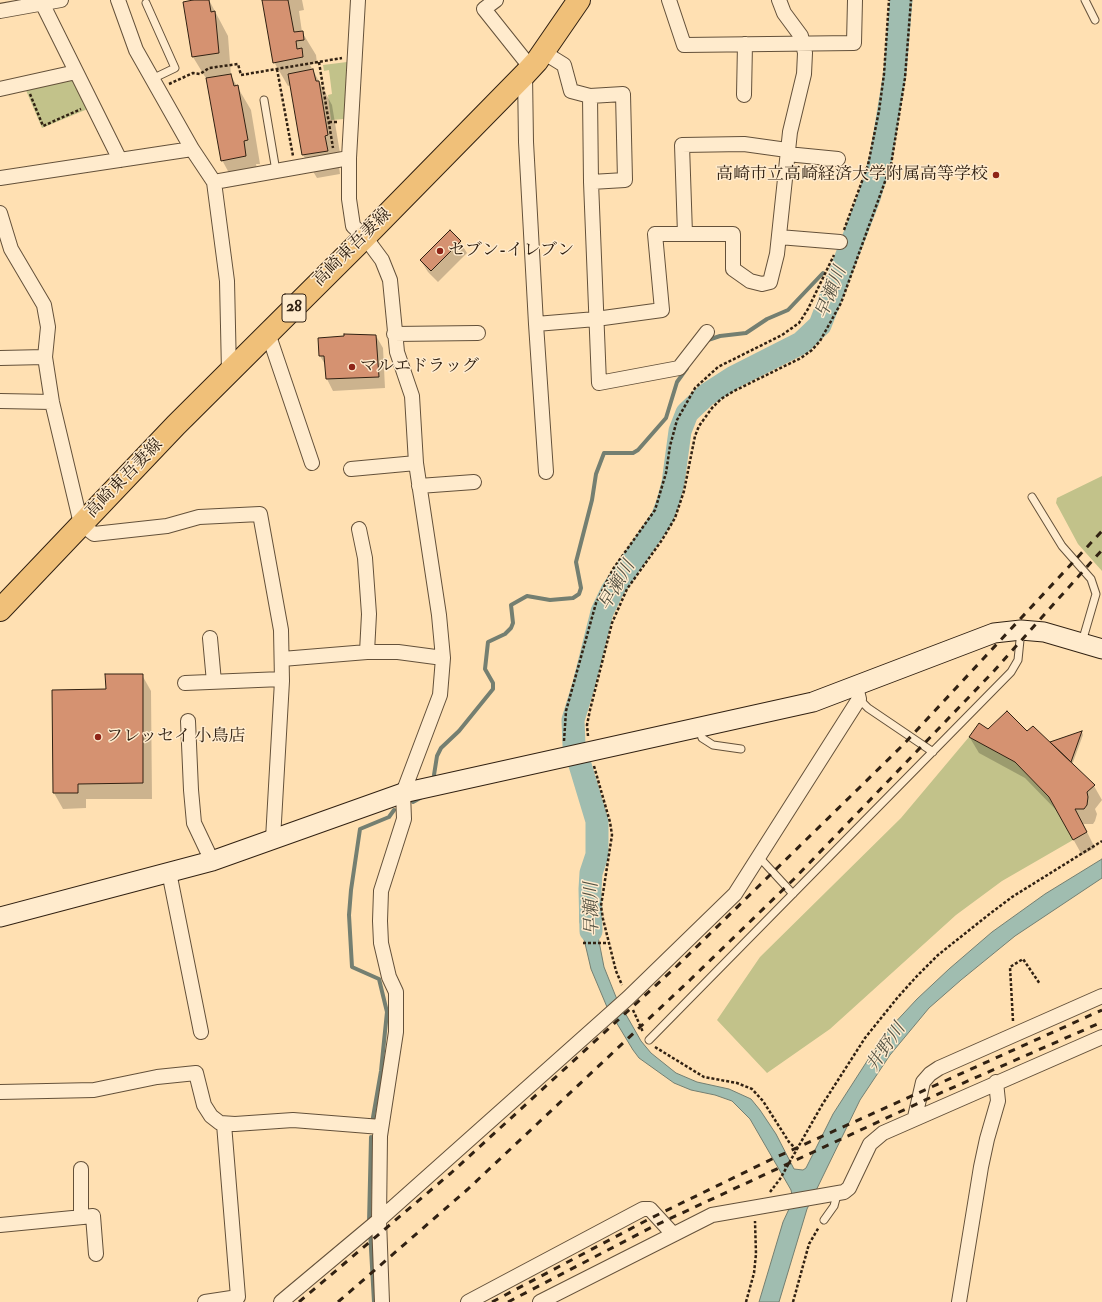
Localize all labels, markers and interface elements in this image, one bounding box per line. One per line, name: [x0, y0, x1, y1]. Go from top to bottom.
place label: 高崎市立高崎経済大学附属高等学校: [716, 165, 988, 185]
marker: 高崎市立高崎経済大学附属高等学校: [991, 170, 1001, 180]
street label: 高崎東吾妻線: [310, 205, 396, 291]
place label: セブン-イレブン: [448, 241, 574, 261]
marker: セブン-イレブン: [435, 246, 445, 256]
water label: 早瀬川: [812, 264, 852, 322]
road number: 28: [282, 294, 306, 322]
place label: マルエドラッグ: [360, 357, 479, 377]
marker: マルエドラッグ: [347, 362, 357, 372]
street label: 高崎東吾妻線: [82, 435, 168, 523]
water label: 早瀬川: [595, 557, 641, 615]
place label: フレッセイ 小鳥店: [106, 727, 246, 747]
marker: フレッセイ 小鳥店: [93, 732, 103, 742]
water label: 早瀬川: [582, 882, 604, 936]
water label: 井野川: [863, 1020, 911, 1076]

